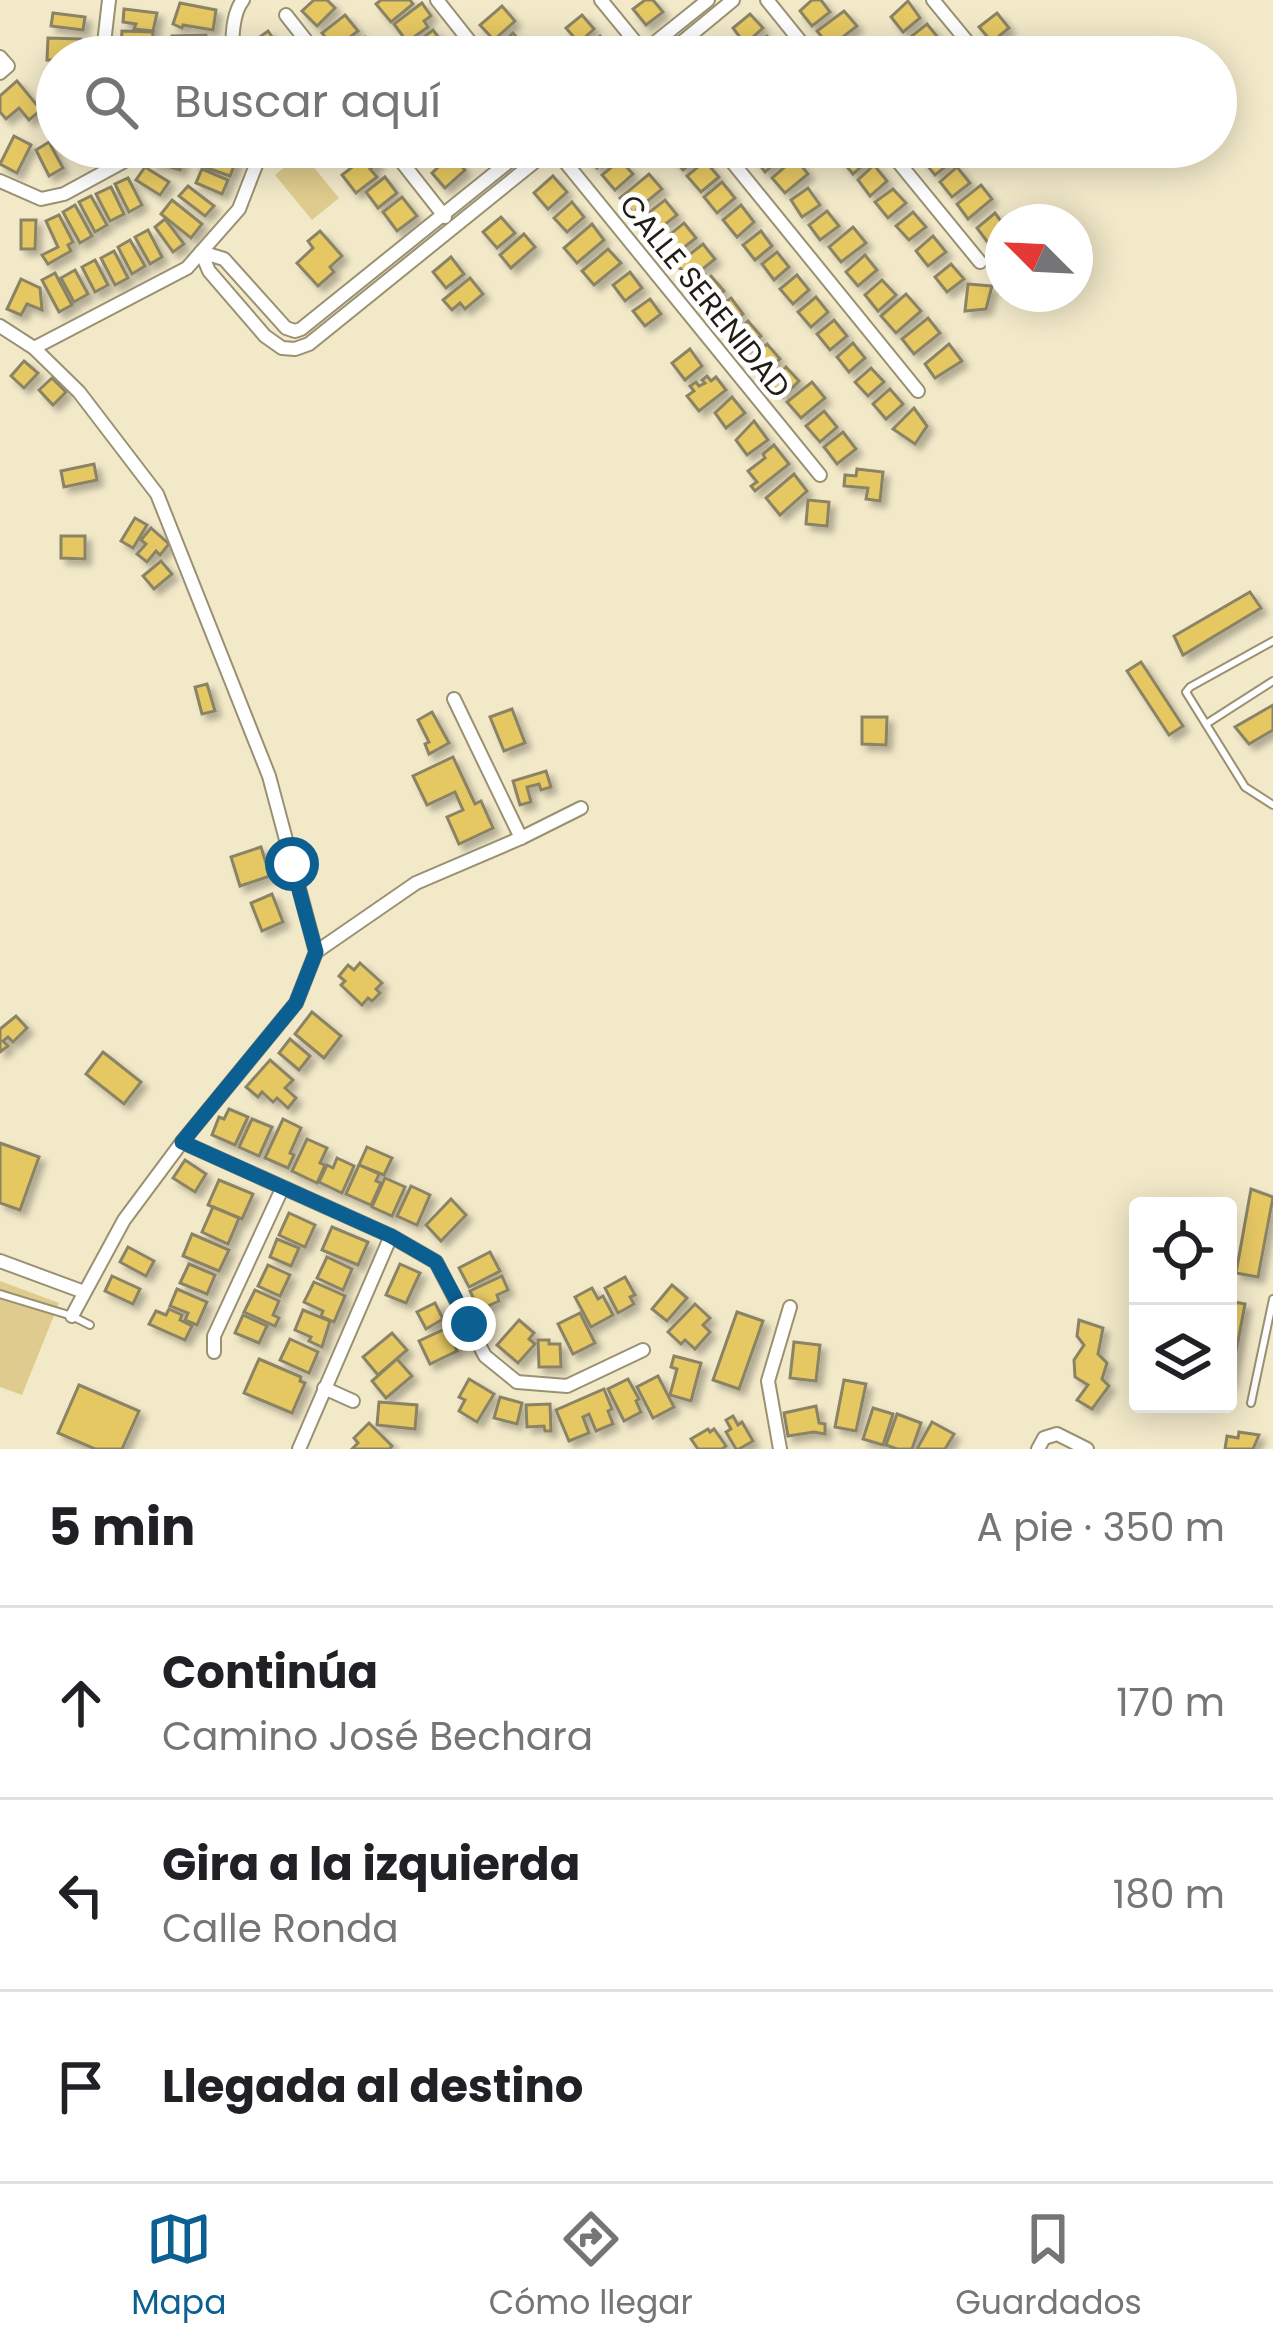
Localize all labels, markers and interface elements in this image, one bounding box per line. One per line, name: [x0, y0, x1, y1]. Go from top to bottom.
search box: [36, 36, 1237, 168]
icon: search: [78, 69, 144, 135]
text: Buscar aquí: [174, 70, 441, 133]
street label: CALLE SERENIDAD: [609, 185, 801, 407]
north arrow: [985, 204, 1093, 312]
route start: [265, 837, 319, 891]
map controls: [1129, 1197, 1237, 1413]
button: locate: [1129, 1197, 1237, 1305]
route end: [442, 1297, 496, 1351]
button: layers: [1129, 1305, 1237, 1413]
text: 5 min: [48, 1491, 195, 1563]
text: A pie · 350 m: [977, 1500, 1225, 1555]
text: Continúa: [162, 1641, 378, 1704]
icon: ahead: [48, 1670, 114, 1736]
text: 170 m: [1116, 1675, 1225, 1730]
text: Camino José Bechara: [162, 1709, 593, 1764]
text: Gira a la izquierda: [162, 1833, 580, 1896]
icon: left: [48, 1862, 114, 1928]
text: 180 m: [1113, 1867, 1225, 1922]
text: Calle Ronda: [162, 1901, 399, 1956]
icon: arrive: [48, 2054, 114, 2120]
text: Llegada al destino: [162, 2055, 584, 2118]
tab: Mapa: [131, 2206, 226, 2328]
tab: Cómo llegar: [489, 2206, 693, 2328]
tab: Guardados: [955, 2206, 1142, 2328]

